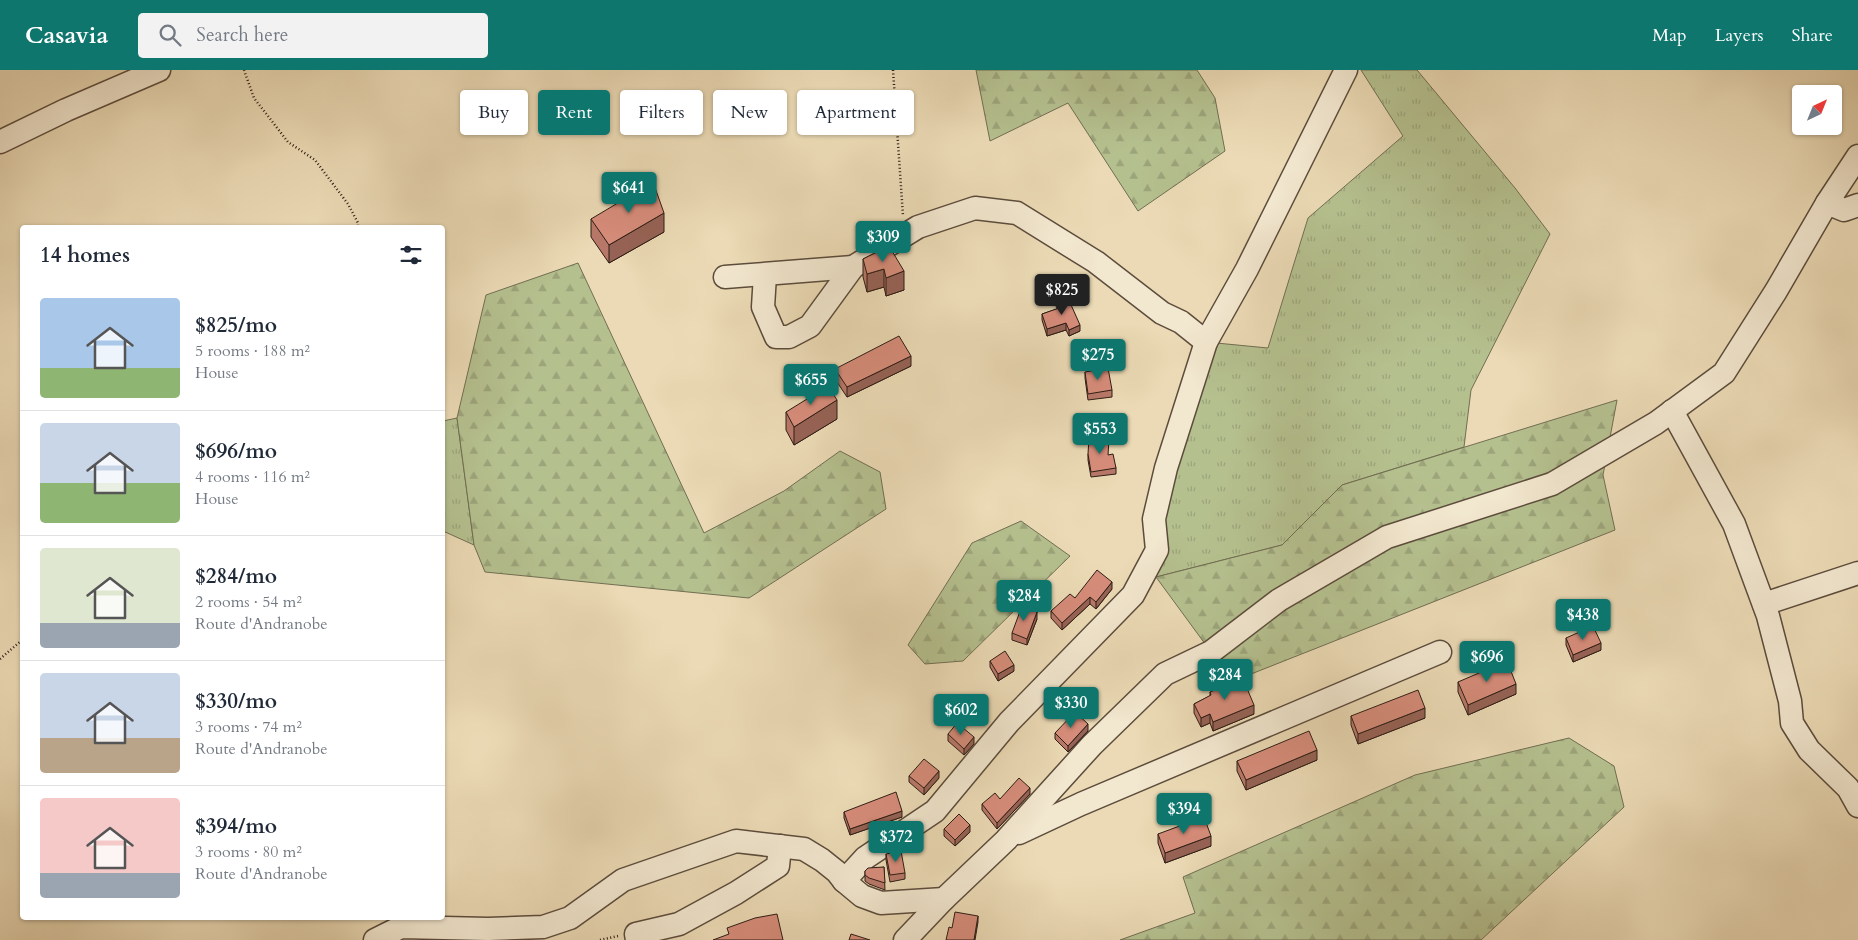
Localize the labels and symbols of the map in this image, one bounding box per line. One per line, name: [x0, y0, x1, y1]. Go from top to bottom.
north arrow: [1792, 85, 1842, 135]
pin: $641: [599, 172, 659, 214]
pin: $309: [853, 220, 913, 263]
pin: $825: [1032, 274, 1092, 316]
pin: $275: [1068, 338, 1128, 381]
pin: $655: [781, 364, 841, 406]
pin: $553: [1070, 412, 1130, 455]
pin: $284: [994, 580, 1054, 622]
pin: $438: [1553, 598, 1613, 641]
pin: $696: [1457, 640, 1517, 683]
pin: $284: [1195, 658, 1255, 701]
pin: $330: [1041, 686, 1101, 729]
pin: $602: [931, 694, 991, 736]
pin: $394: [1154, 792, 1214, 835]
pin: $372: [866, 820, 926, 863]

